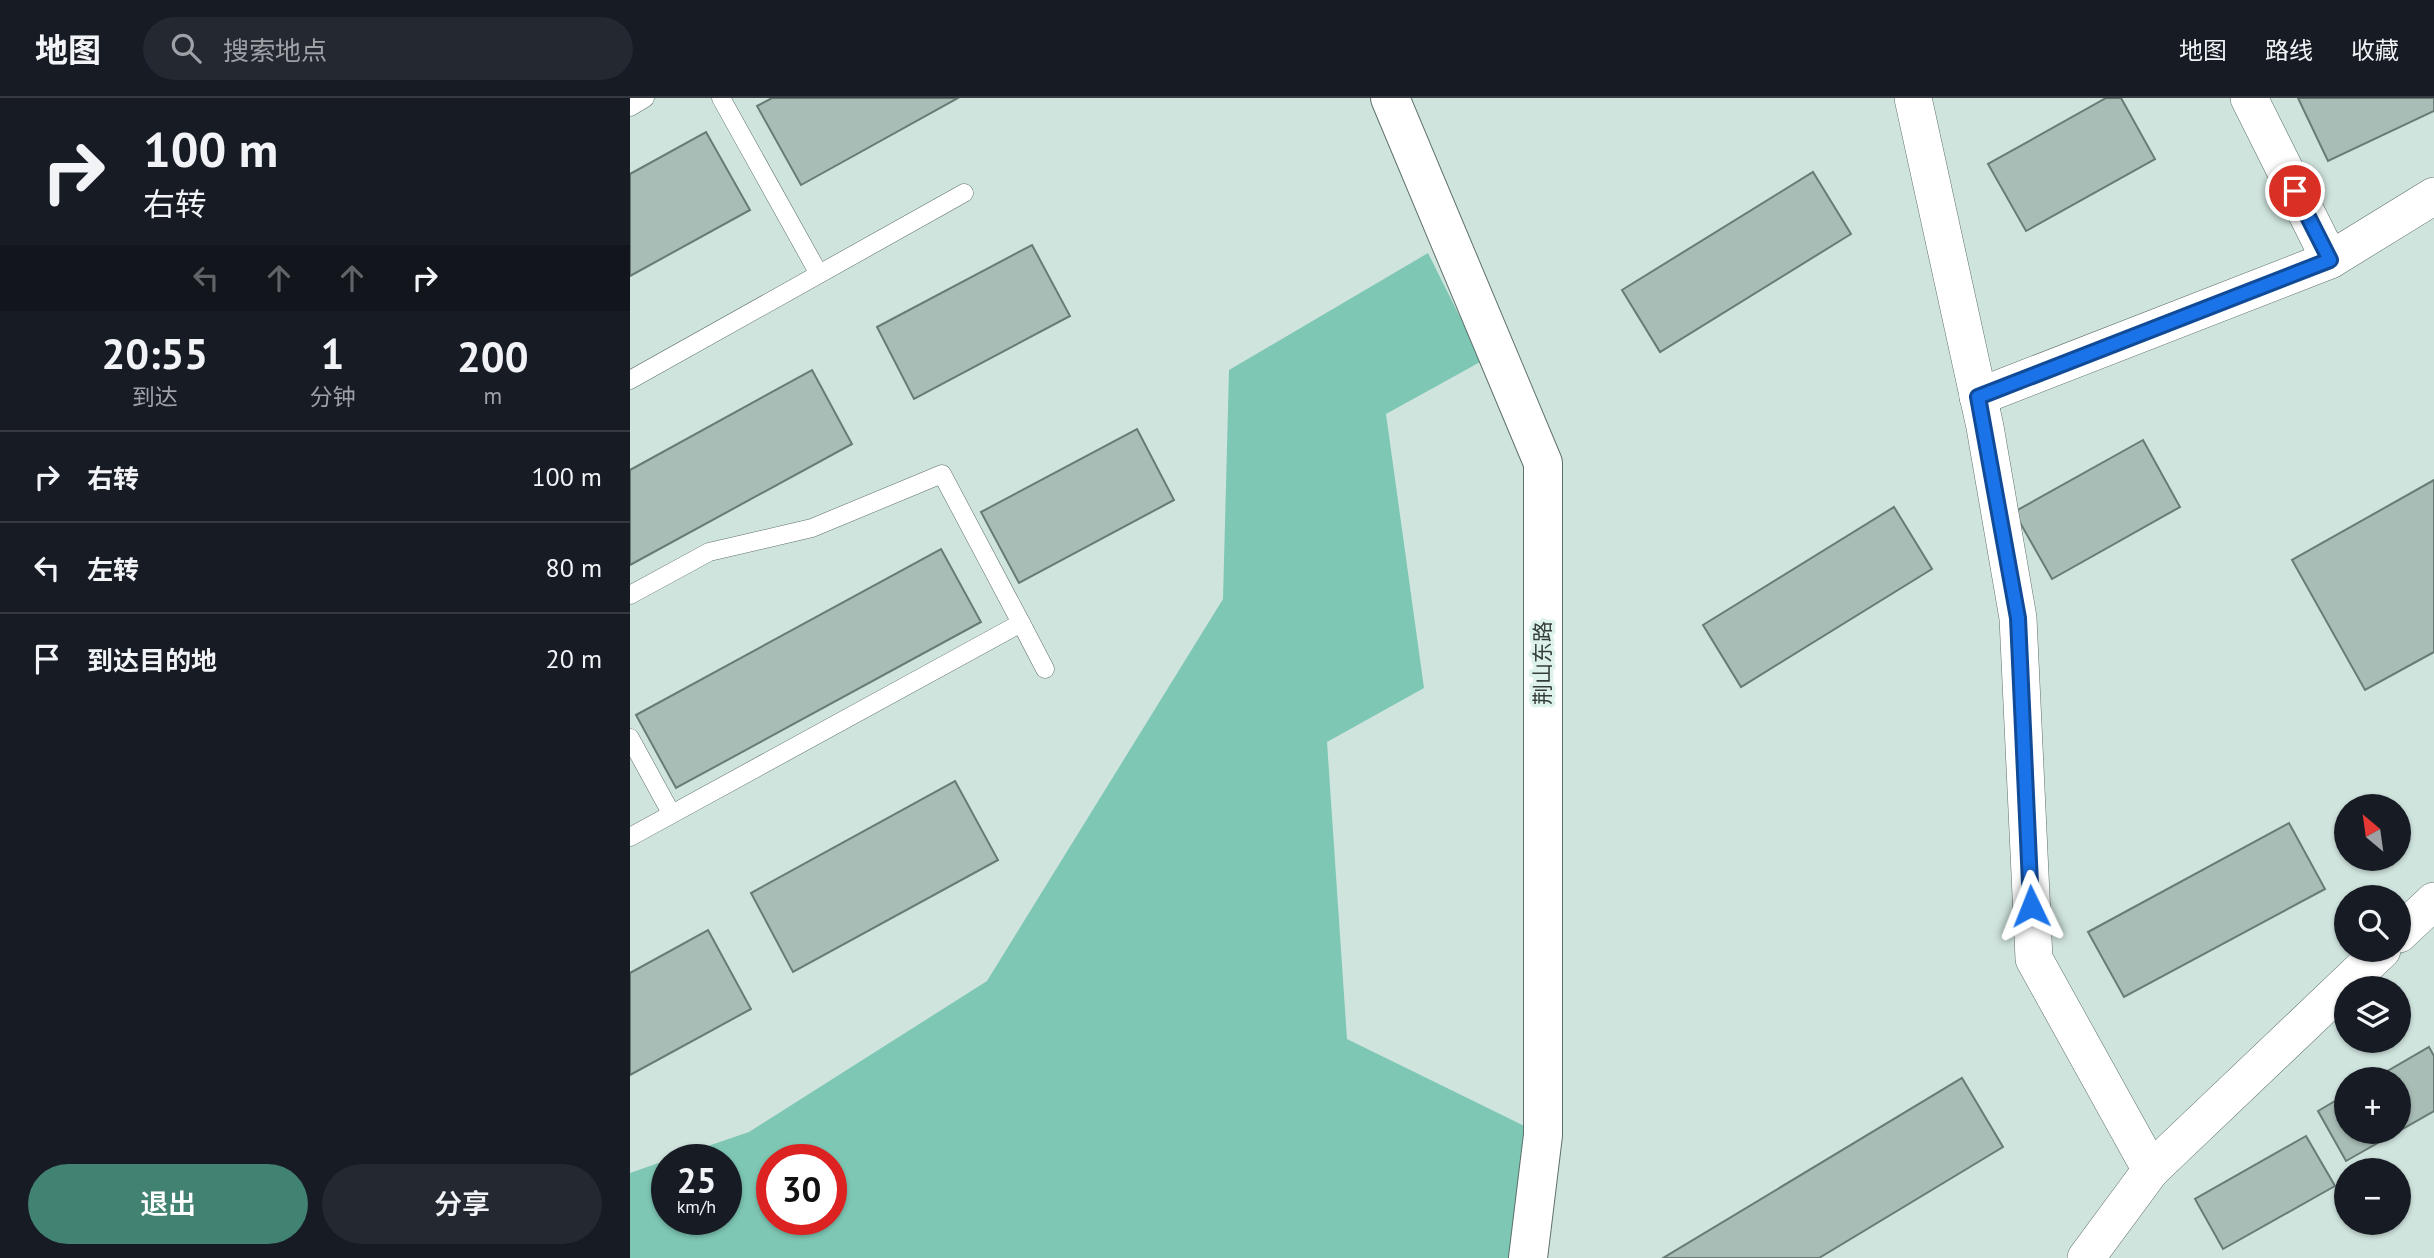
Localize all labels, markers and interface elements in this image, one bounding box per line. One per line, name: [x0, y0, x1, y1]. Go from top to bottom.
search box: [143, 17, 633, 80]
text: 地图: [35, 28, 101, 71]
icon: search: [167, 29, 205, 67]
text: 搜索地点: [223, 34, 327, 67]
text: 地图: [2179, 35, 2227, 66]
text: 路线: [2265, 35, 2313, 66]
text: 收藏: [2351, 35, 2399, 66]
text: 100 m: [143, 117, 278, 181]
icon: right: [28, 126, 119, 217]
pin: [2265, 161, 2325, 221]
icon: arrive: [2276, 172, 2314, 210]
text: 右转: [143, 183, 207, 225]
icon: left: [187, 259, 225, 297]
icon: ahead: [260, 259, 298, 297]
icon: ahead: [333, 259, 371, 297]
icon: right: [406, 259, 444, 297]
text: 20:55: [101, 326, 208, 381]
text: 1: [321, 326, 344, 381]
text: 200: [457, 329, 528, 384]
text: m: [483, 381, 502, 410]
text: 到达: [132, 382, 178, 411]
text: 分钟: [310, 382, 356, 411]
icon: right: [28, 458, 66, 496]
text: 100 m: [531, 460, 602, 493]
text: 右转: [87, 462, 139, 495]
icon: left: [28, 549, 66, 587]
text: 80 m: [546, 551, 602, 584]
text: 左转: [87, 553, 139, 586]
street label: 荆山东路: [1529, 621, 1556, 705]
icon: arrive: [28, 640, 66, 678]
text: 20 m: [546, 642, 602, 675]
text: 到达目的地: [87, 644, 217, 677]
north arrow: [2334, 794, 2412, 872]
map controls: [2334, 794, 2411, 1235]
position arrow: [1994, 869, 2068, 943]
button: search: [2334, 885, 2411, 962]
button: layers: [2334, 976, 2411, 1053]
button: +: [2334, 1067, 2411, 1144]
speed limit sign: 30: [756, 1144, 847, 1235]
text: 25: [677, 1157, 716, 1203]
button: −: [2334, 1158, 2411, 1235]
button: 退出: [28, 1164, 308, 1244]
button: 分享: [322, 1164, 602, 1244]
text: km/h: [677, 1195, 716, 1218]

